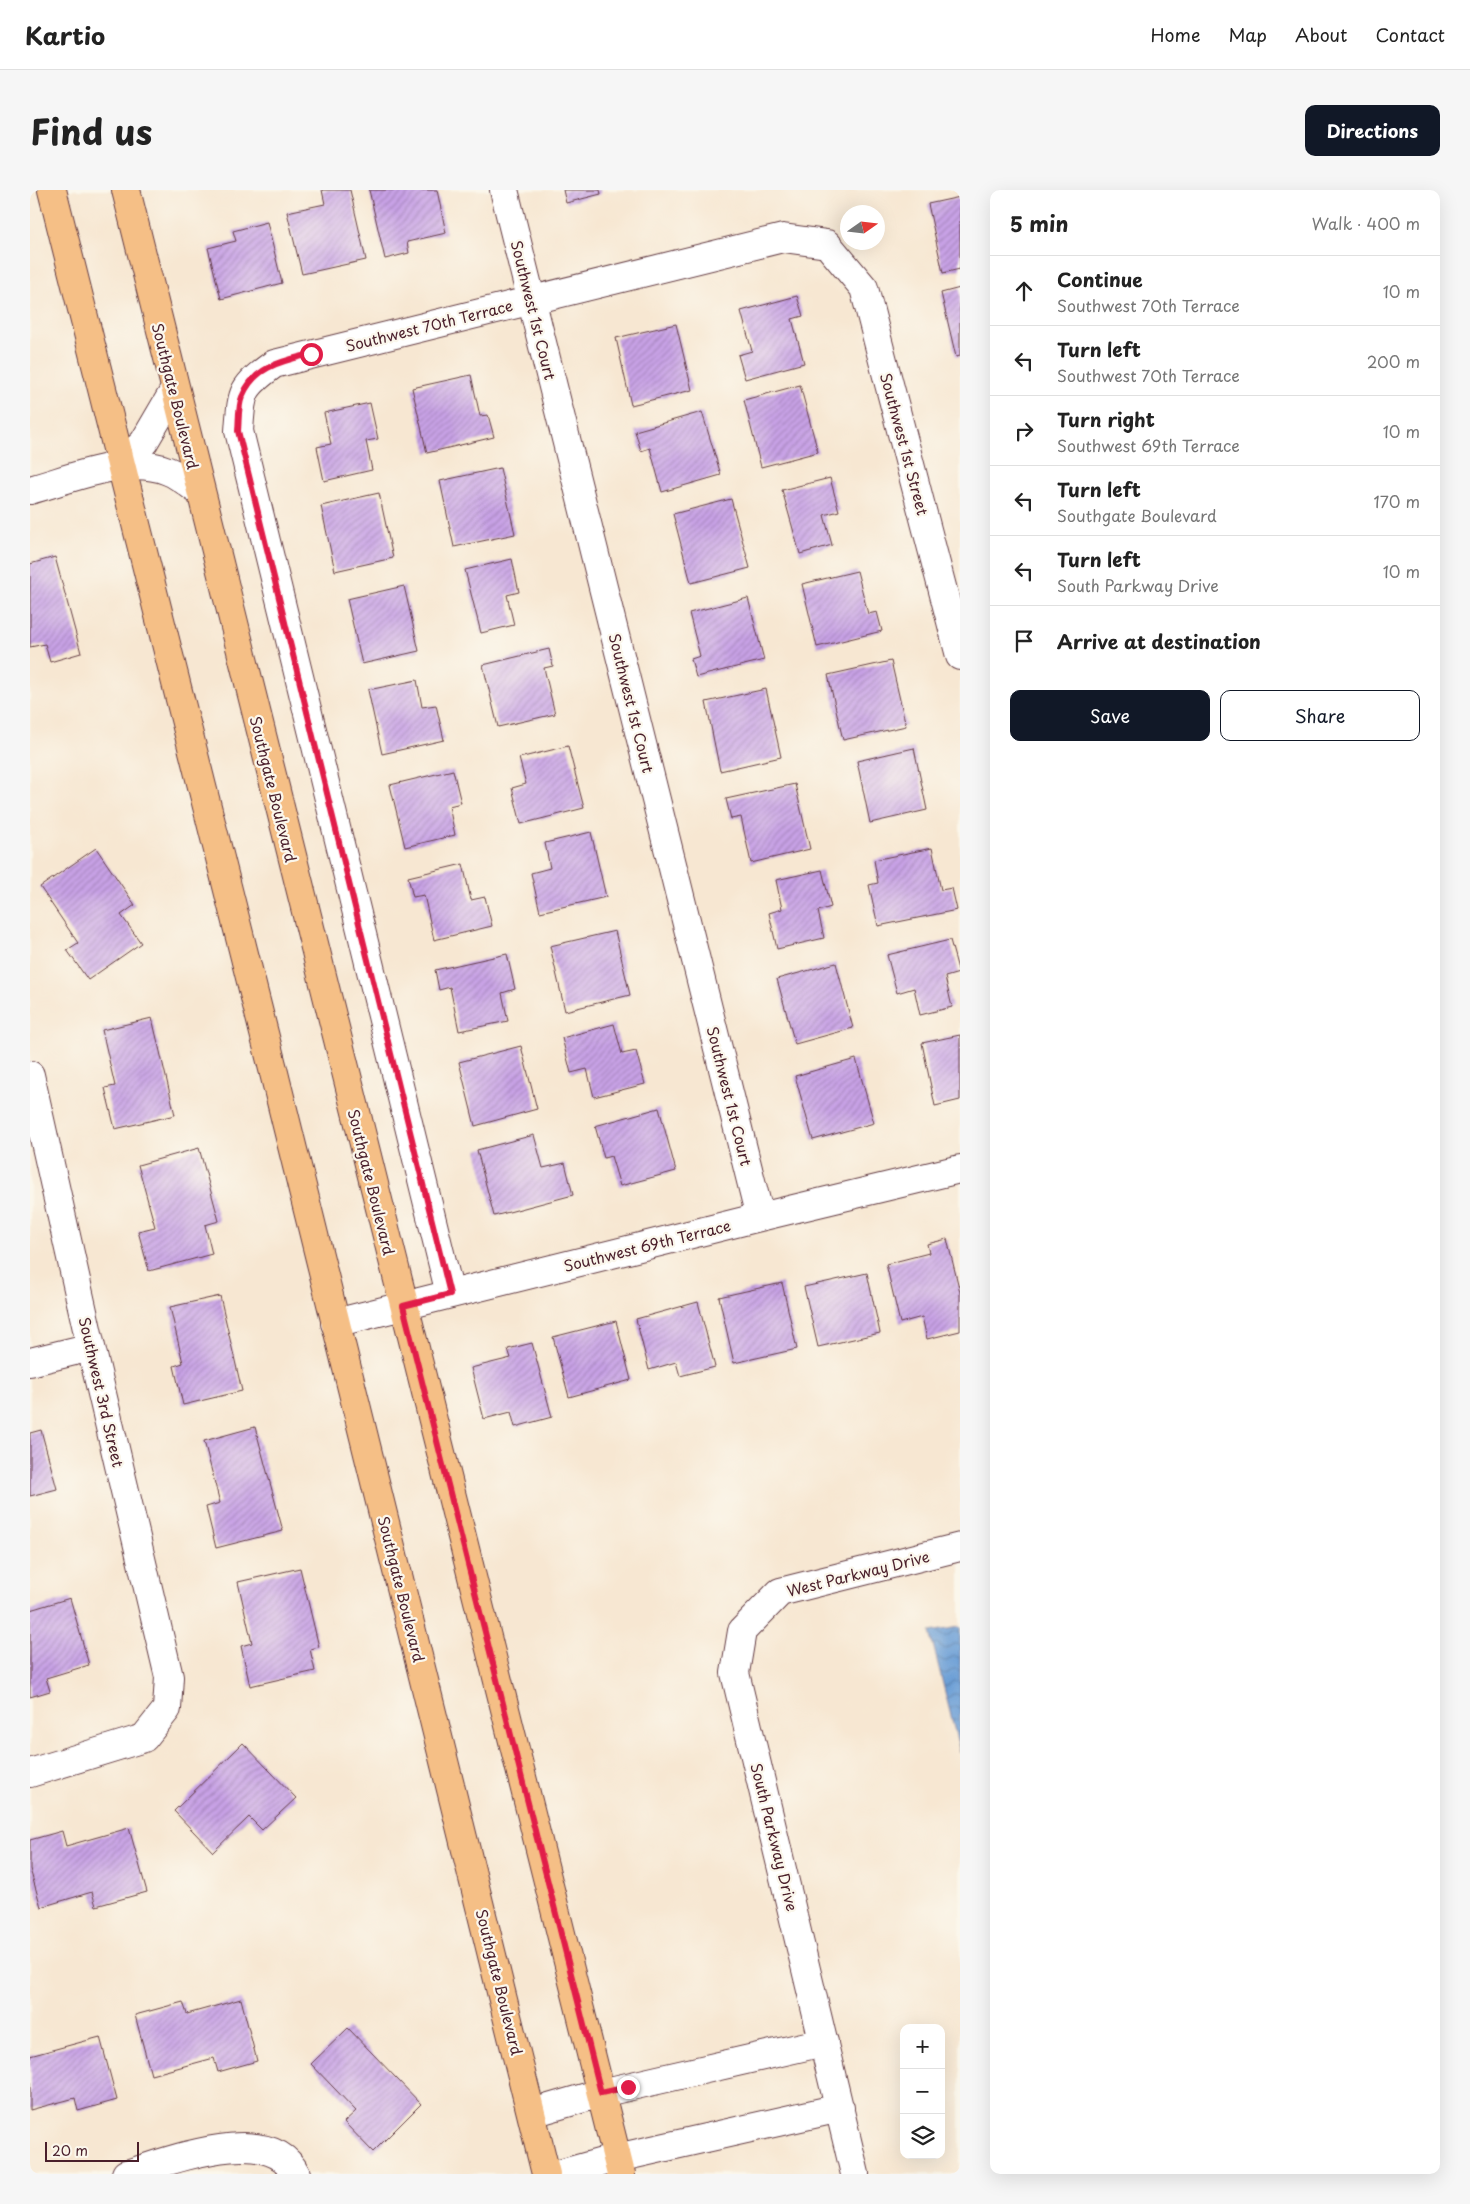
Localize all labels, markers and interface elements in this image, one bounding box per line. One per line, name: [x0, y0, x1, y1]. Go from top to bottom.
text: Kartio: [25, 17, 105, 53]
text: Home: [1150, 21, 1200, 48]
text: Map: [1228, 21, 1267, 48]
text: About: [1295, 21, 1347, 48]
text: Contact: [1375, 21, 1445, 48]
text: Find us: [30, 104, 152, 157]
button: Directions: [1305, 105, 1440, 156]
north arrow: [840, 205, 885, 250]
text: 5 min: [1010, 207, 1068, 239]
text: Walk · 400 m: [1312, 211, 1420, 235]
street label: Southwest 1st Court: [506, 238, 562, 382]
text: Continue: [1057, 265, 1143, 293]
icon: ahead: [1010, 277, 1038, 305]
text: 10 m: [1383, 279, 1420, 303]
street label: Southwest 70th Terrace: [343, 293, 515, 357]
text: Southwest 70th Terrace: [1057, 293, 1240, 317]
street label: Southgate Boulevard: [147, 321, 205, 471]
text: Turn left: [1057, 335, 1141, 363]
route start: [300, 343, 323, 366]
icon: left: [1010, 347, 1038, 375]
text: 200 m: [1367, 349, 1420, 373]
text: Southwest 70th Terrace: [1057, 363, 1240, 387]
street label: Southwest 1st Street: [875, 370, 935, 518]
text: Turn right: [1057, 405, 1155, 433]
icon: right: [1010, 417, 1038, 445]
text: 10 m: [1383, 419, 1420, 443]
text: Southwest 69th Terrace: [1057, 433, 1240, 457]
text: Turn left: [1057, 475, 1141, 503]
icon: left: [1010, 487, 1038, 515]
text: 170 m: [1374, 489, 1420, 513]
text: Southgate Boulevard: [1057, 503, 1217, 527]
text: Turn left: [1057, 545, 1141, 573]
icon: left: [1010, 557, 1038, 585]
text: 10 m: [1383, 559, 1420, 583]
text: South Parkway Drive: [1057, 573, 1219, 597]
icon: arrive: [1010, 627, 1038, 655]
text: Arrive at destination: [1057, 627, 1261, 655]
street label: Southwest 1st Court: [604, 631, 660, 775]
button: Save: [1010, 690, 1210, 741]
button: Share: [1220, 690, 1420, 741]
street label: Southgate Boulevard: [245, 714, 303, 864]
street label: Southwest 1st Court: [702, 1024, 758, 1168]
street label: Southgate Boulevard: [343, 1107, 401, 1257]
street label: Southwest 69th Terrace: [561, 1213, 733, 1277]
street label: Southwest 3rd Street: [74, 1315, 130, 1469]
street label: Southgate Boulevard: [373, 1514, 431, 1664]
street label: West Parkway Drive: [784, 1544, 932, 1602]
street label: South Parkway Drive: [745, 1761, 805, 1913]
street label: Southgate Boulevard: [471, 1907, 529, 2057]
map controls: [900, 2024, 945, 2159]
button: +: [900, 2024, 945, 2069]
button: −: [900, 2069, 945, 2114]
route end: [617, 2076, 640, 2099]
button: layers: [900, 2114, 945, 2159]
scale bar: [45, 2139, 139, 2162]
text: 20 m: [52, 2140, 88, 2161]

